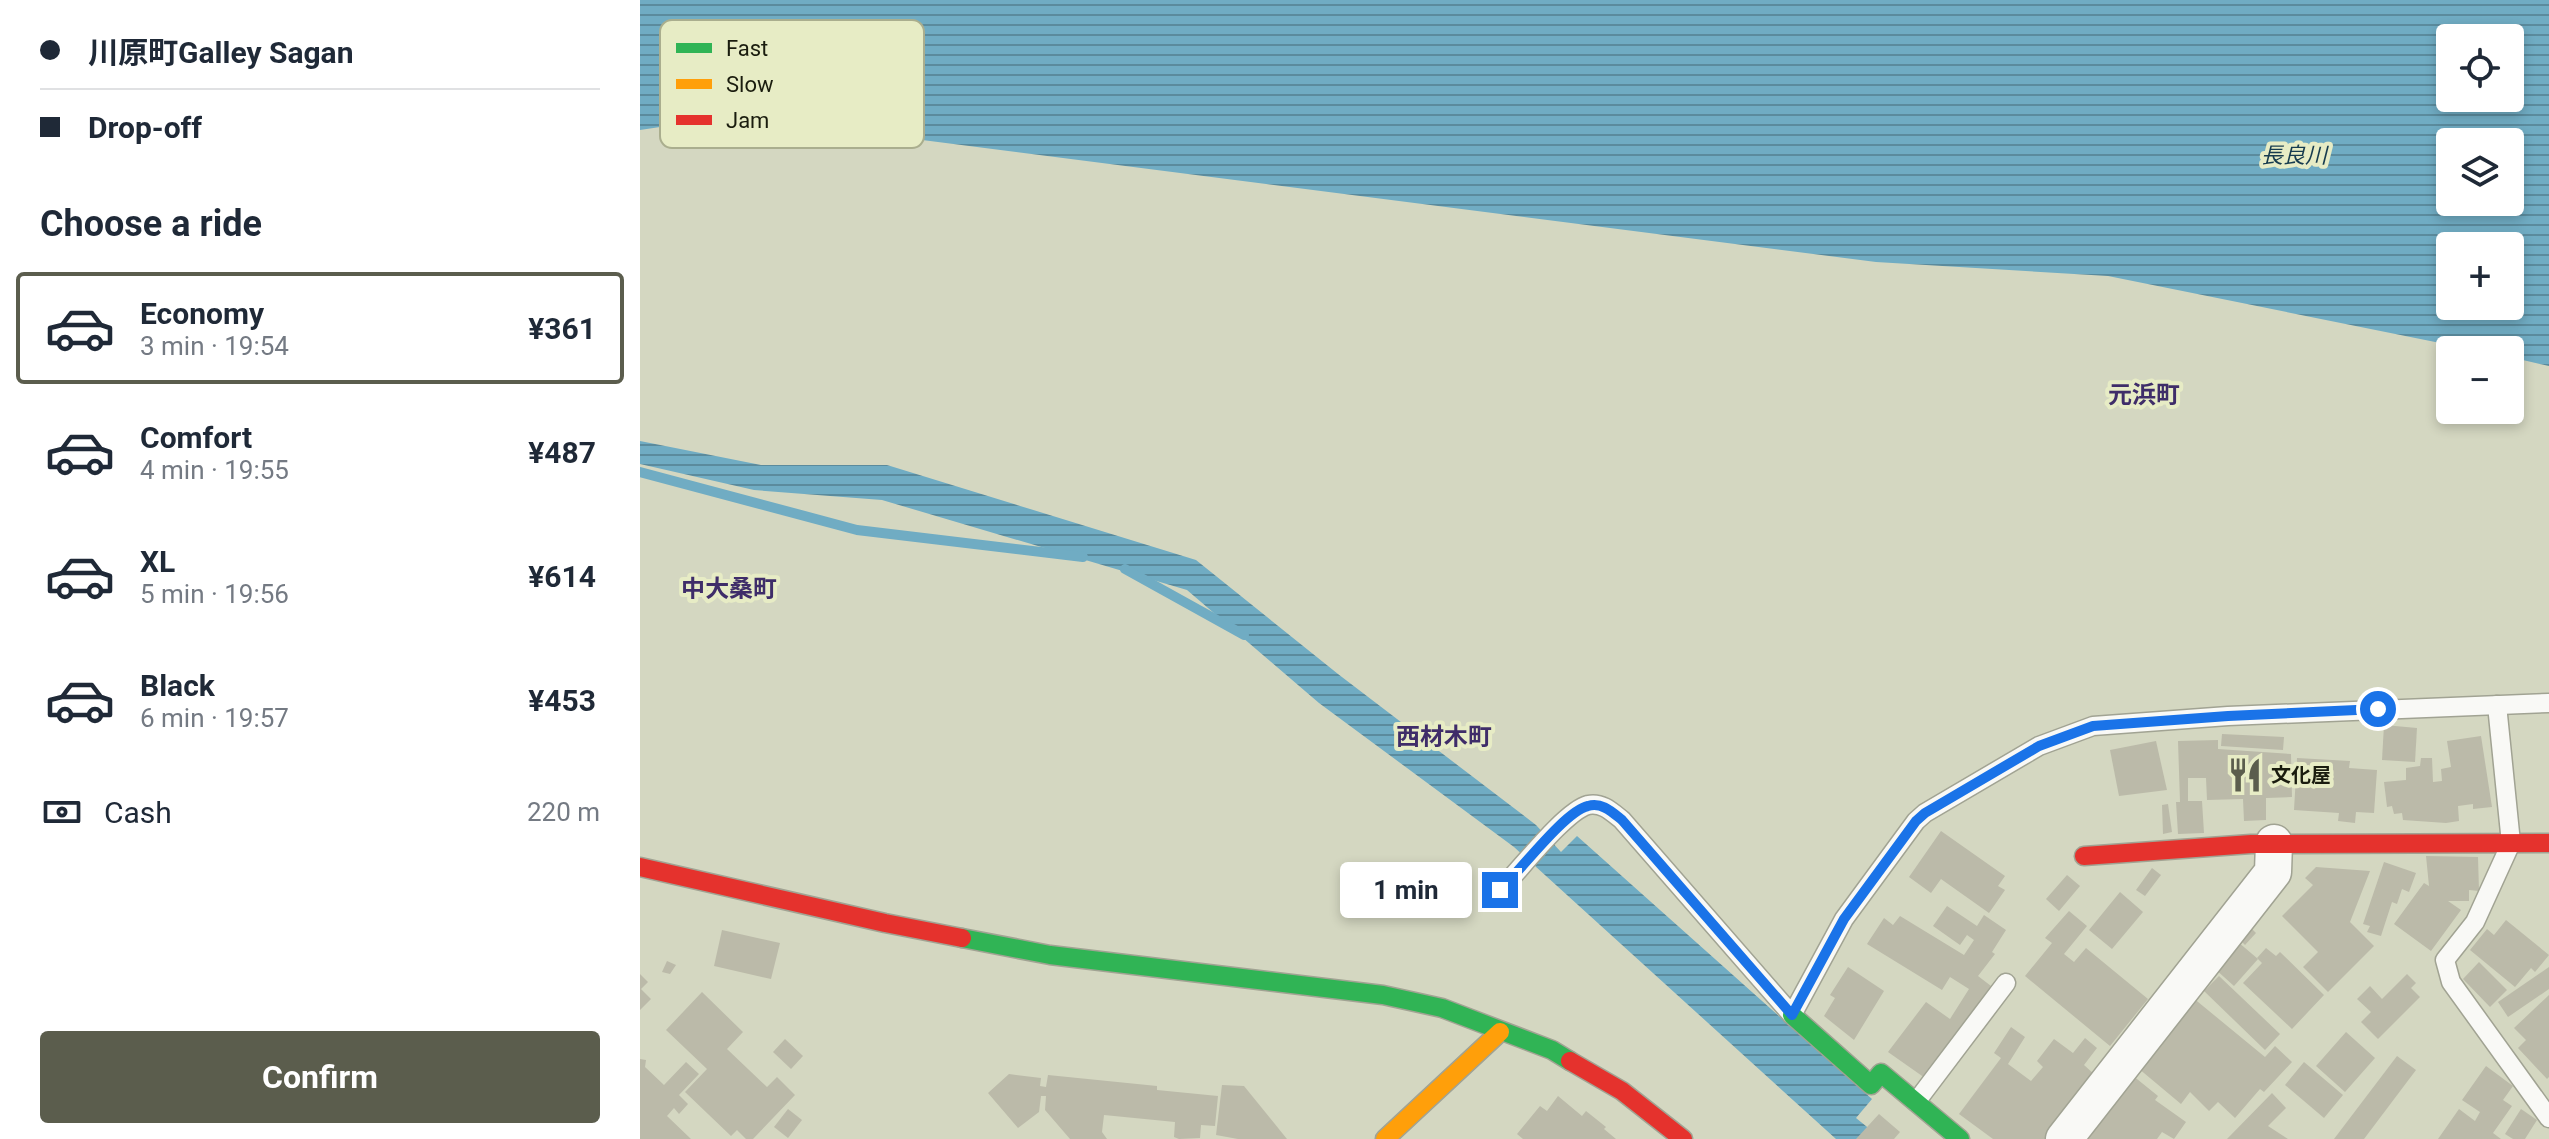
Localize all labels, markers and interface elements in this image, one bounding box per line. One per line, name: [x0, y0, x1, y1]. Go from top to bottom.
legend: [660, 20, 924, 148]
map controls: [2436, 24, 2524, 424]
button: locate: [2436, 24, 2524, 112]
text: 川原町Galley Sagan: [88, 35, 354, 70]
text: Fast: [726, 36, 768, 61]
text: Slow: [726, 72, 774, 97]
text: Jam: [726, 108, 769, 133]
text: Drop-off: [88, 110, 202, 145]
button: layers: [2436, 128, 2524, 216]
water label: 長良川: [2261, 143, 2329, 168]
text: Choose a ride: [40, 203, 262, 245]
button: +: [2436, 232, 2524, 320]
icon: car: [44, 292, 116, 364]
text: Economy: [140, 296, 264, 331]
text: ¥361: [528, 311, 596, 346]
text: 3 min · 19:54: [140, 331, 289, 361]
button: −: [2436, 336, 2524, 424]
district label: 元浜町: [2108, 381, 2180, 409]
icon: car: [44, 416, 116, 488]
text: Comfort: [140, 420, 252, 455]
text: ¥487: [528, 435, 596, 470]
text: 4 min · 19:55: [140, 455, 289, 485]
icon: car: [44, 540, 116, 612]
text: XL: [140, 544, 175, 579]
text: ¥614: [528, 559, 596, 594]
district label: 中大桑町: [681, 575, 777, 603]
text: 5 min · 19:56: [140, 579, 289, 609]
icon: car: [44, 664, 116, 736]
text: Black: [140, 668, 215, 703]
text: ¥453: [528, 683, 596, 718]
route start: [2360, 691, 2396, 727]
text: 6 min · 19:57: [140, 703, 289, 733]
district label: 西材木町: [1396, 723, 1492, 751]
restaurant icon: 文化屋: [2226, 756, 2264, 794]
place label: 文化屋: [2271, 763, 2331, 787]
icon: cash: [40, 790, 84, 834]
text: Cash: [104, 795, 172, 830]
text: 220 m: [527, 797, 600, 827]
callout: 1 min: [1340, 862, 1472, 918]
route end: [1482, 872, 1518, 908]
text: 1 min: [1373, 875, 1439, 905]
button: Confirm: [40, 1031, 600, 1123]

